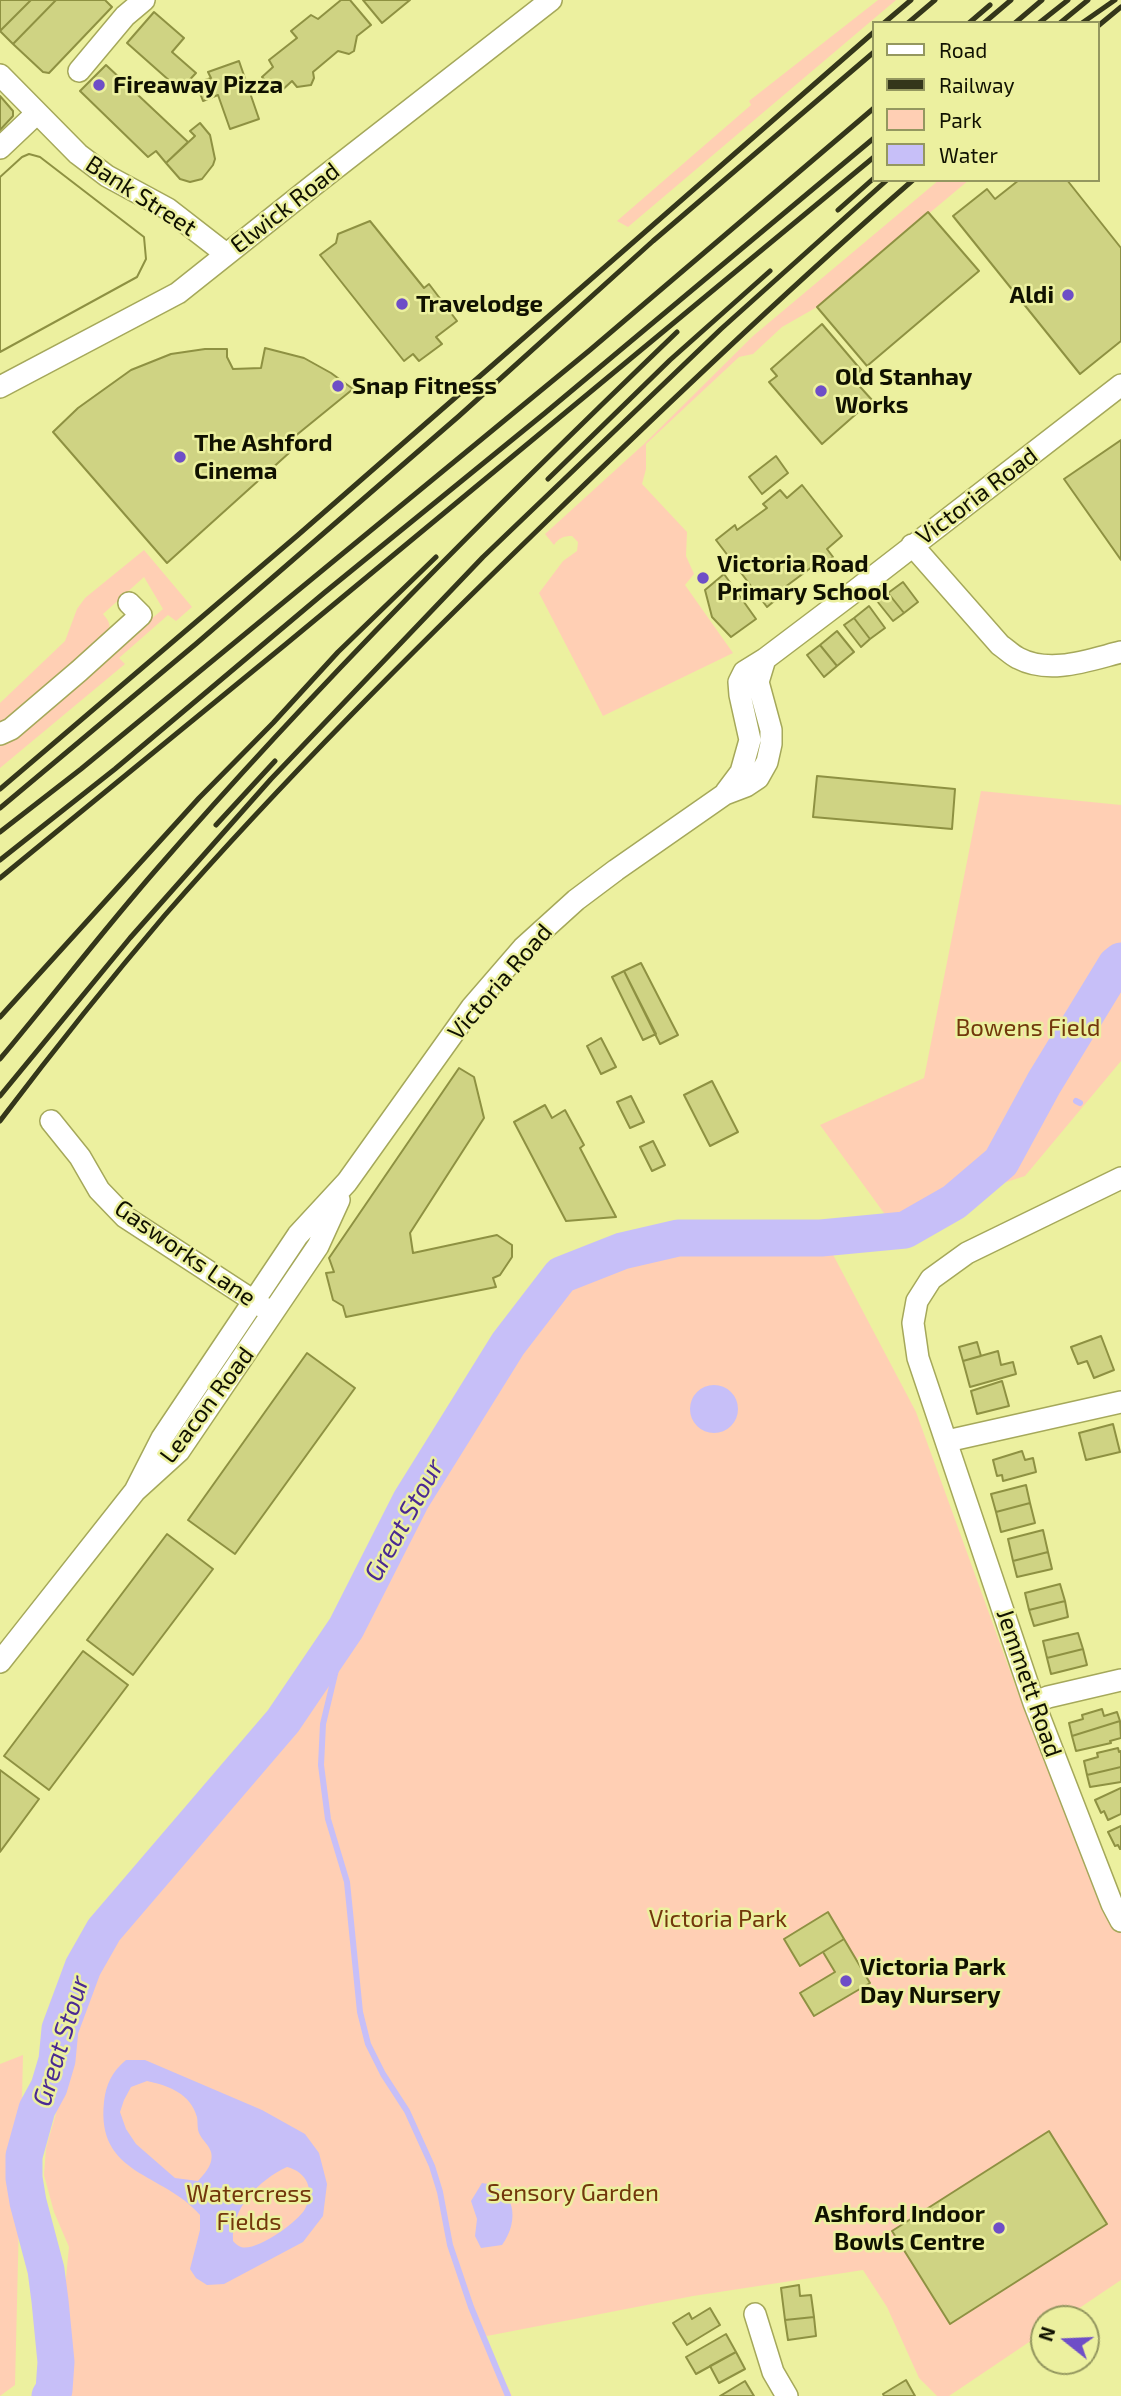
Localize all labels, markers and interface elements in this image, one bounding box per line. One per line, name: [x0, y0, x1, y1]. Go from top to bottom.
legend: [872, 21, 1100, 182]
text: Road: [939, 37, 987, 62]
place label: Fireaway Pizza: [113, 71, 283, 99]
text: Railway: [939, 72, 1015, 97]
marker: Fireaway Pizza: [91, 77, 107, 93]
text: Park: [939, 107, 982, 132]
text: Water: [939, 142, 998, 167]
street label: Bank Street: [80, 150, 202, 242]
street label: Elwick Road: [225, 156, 345, 260]
place label: Aldi: [1010, 281, 1054, 309]
marker: Aldi: [1060, 287, 1076, 303]
place label: Travelodge: [416, 290, 543, 318]
marker: Travelodge: [394, 296, 410, 312]
place label: Old Stanhay Works: [835, 363, 972, 419]
place label: Snap Fitness: [352, 372, 497, 400]
marker: Snap Fitness: [330, 378, 346, 394]
marker: Old Stanhay Works: [813, 383, 829, 399]
place label: The Ashford Cinema: [194, 429, 333, 485]
street label: Victoria Road: [911, 441, 1043, 551]
marker: The Ashford Cinema: [172, 449, 188, 465]
place label: Victoria Road Primary School: [717, 550, 889, 606]
marker: Victoria Road Primary School: [695, 570, 711, 586]
street label: Victoria Road: [442, 918, 558, 1046]
park label: Bowens Field: [955, 1014, 1101, 1042]
street label: Gasworks Lane: [109, 1194, 261, 1312]
street label: Leacon Road: [154, 1341, 260, 1469]
water label: Great Stour: [358, 1453, 450, 1587]
street label: Jemmett Road: [990, 1605, 1068, 1761]
park label: Victoria Park: [649, 1905, 787, 1933]
place label: Victoria Park Day Nursery: [860, 1953, 1006, 2009]
water label: Great Stour: [26, 1972, 96, 2110]
marker: Victoria Park Day Nursery: [838, 1973, 854, 1989]
park label: Sensory Garden: [487, 2179, 659, 2207]
park label: Watercress Fields: [186, 2180, 312, 2236]
place label: Ashford Indoor Bowls Centre: [814, 2200, 985, 2256]
marker: Ashford Indoor Bowls Centre: [991, 2220, 1007, 2236]
north arrow: [1030, 2305, 1100, 2375]
text: N: [1033, 2324, 1060, 2344]

